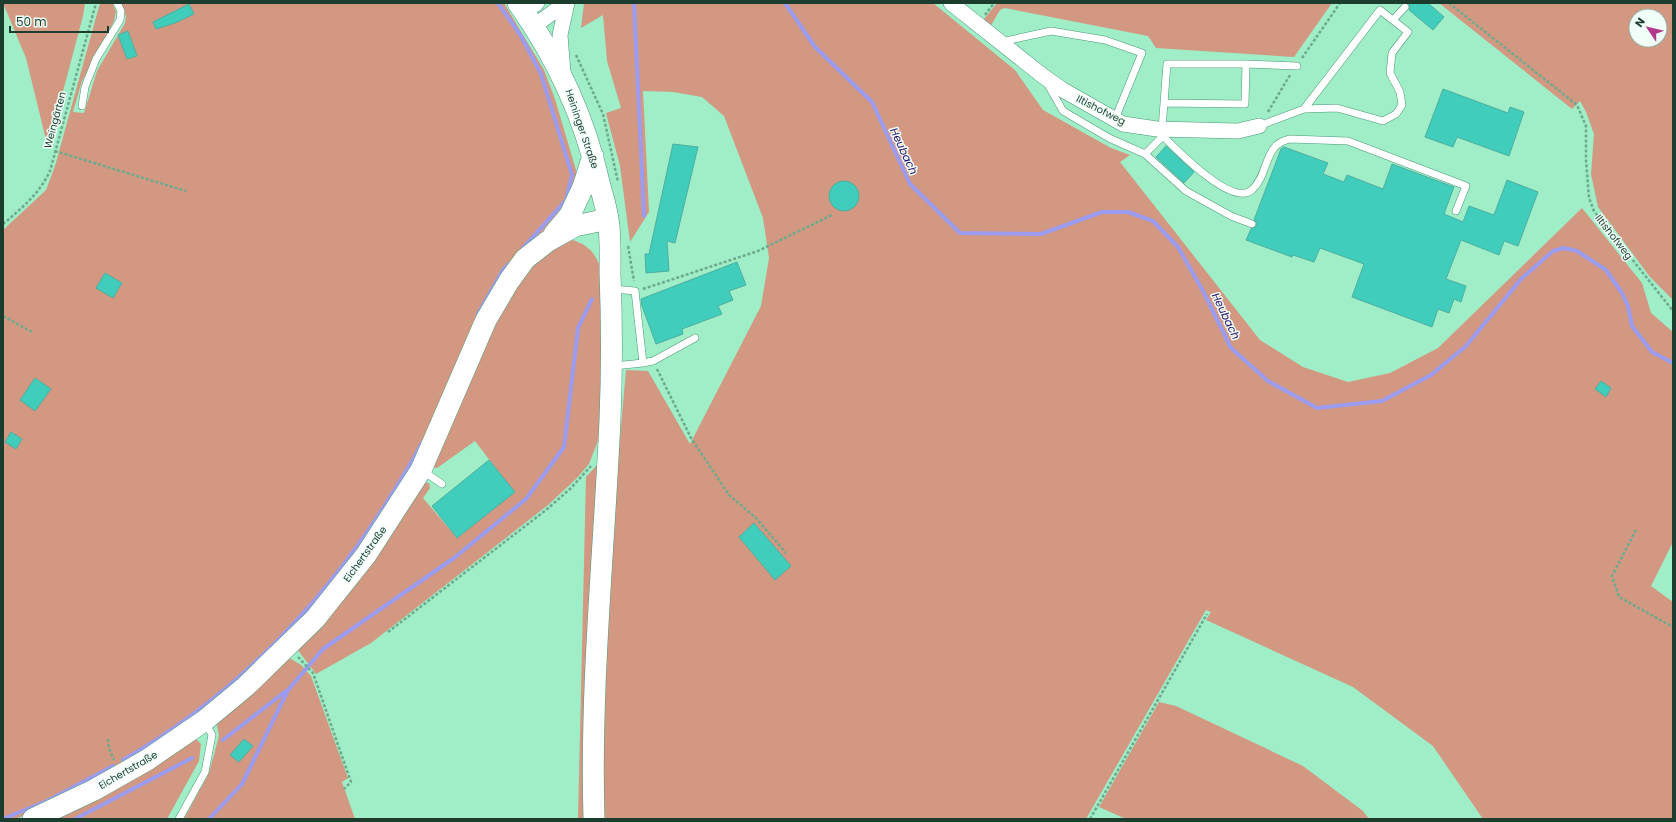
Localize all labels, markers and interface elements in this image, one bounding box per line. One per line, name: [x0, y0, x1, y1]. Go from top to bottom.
scale bar: [10, 8, 108, 34]
north arrow: [1628, 8, 1668, 48]
text: 50 m: [16, 13, 47, 30]
text: N: [1631, 14, 1649, 30]
street label: Heininger Straße: [561, 87, 603, 171]
street label: Weingärten: [40, 90, 70, 150]
street label: Iltishofweg: [1074, 91, 1128, 129]
water label: Heubach: [886, 125, 922, 177]
street label: Iltishofweg: [1592, 211, 1636, 263]
water label: Heubach: [1208, 290, 1244, 342]
street label: Eichertstraße: [340, 523, 390, 585]
street label: Eichertstraße: [96, 747, 160, 793]

